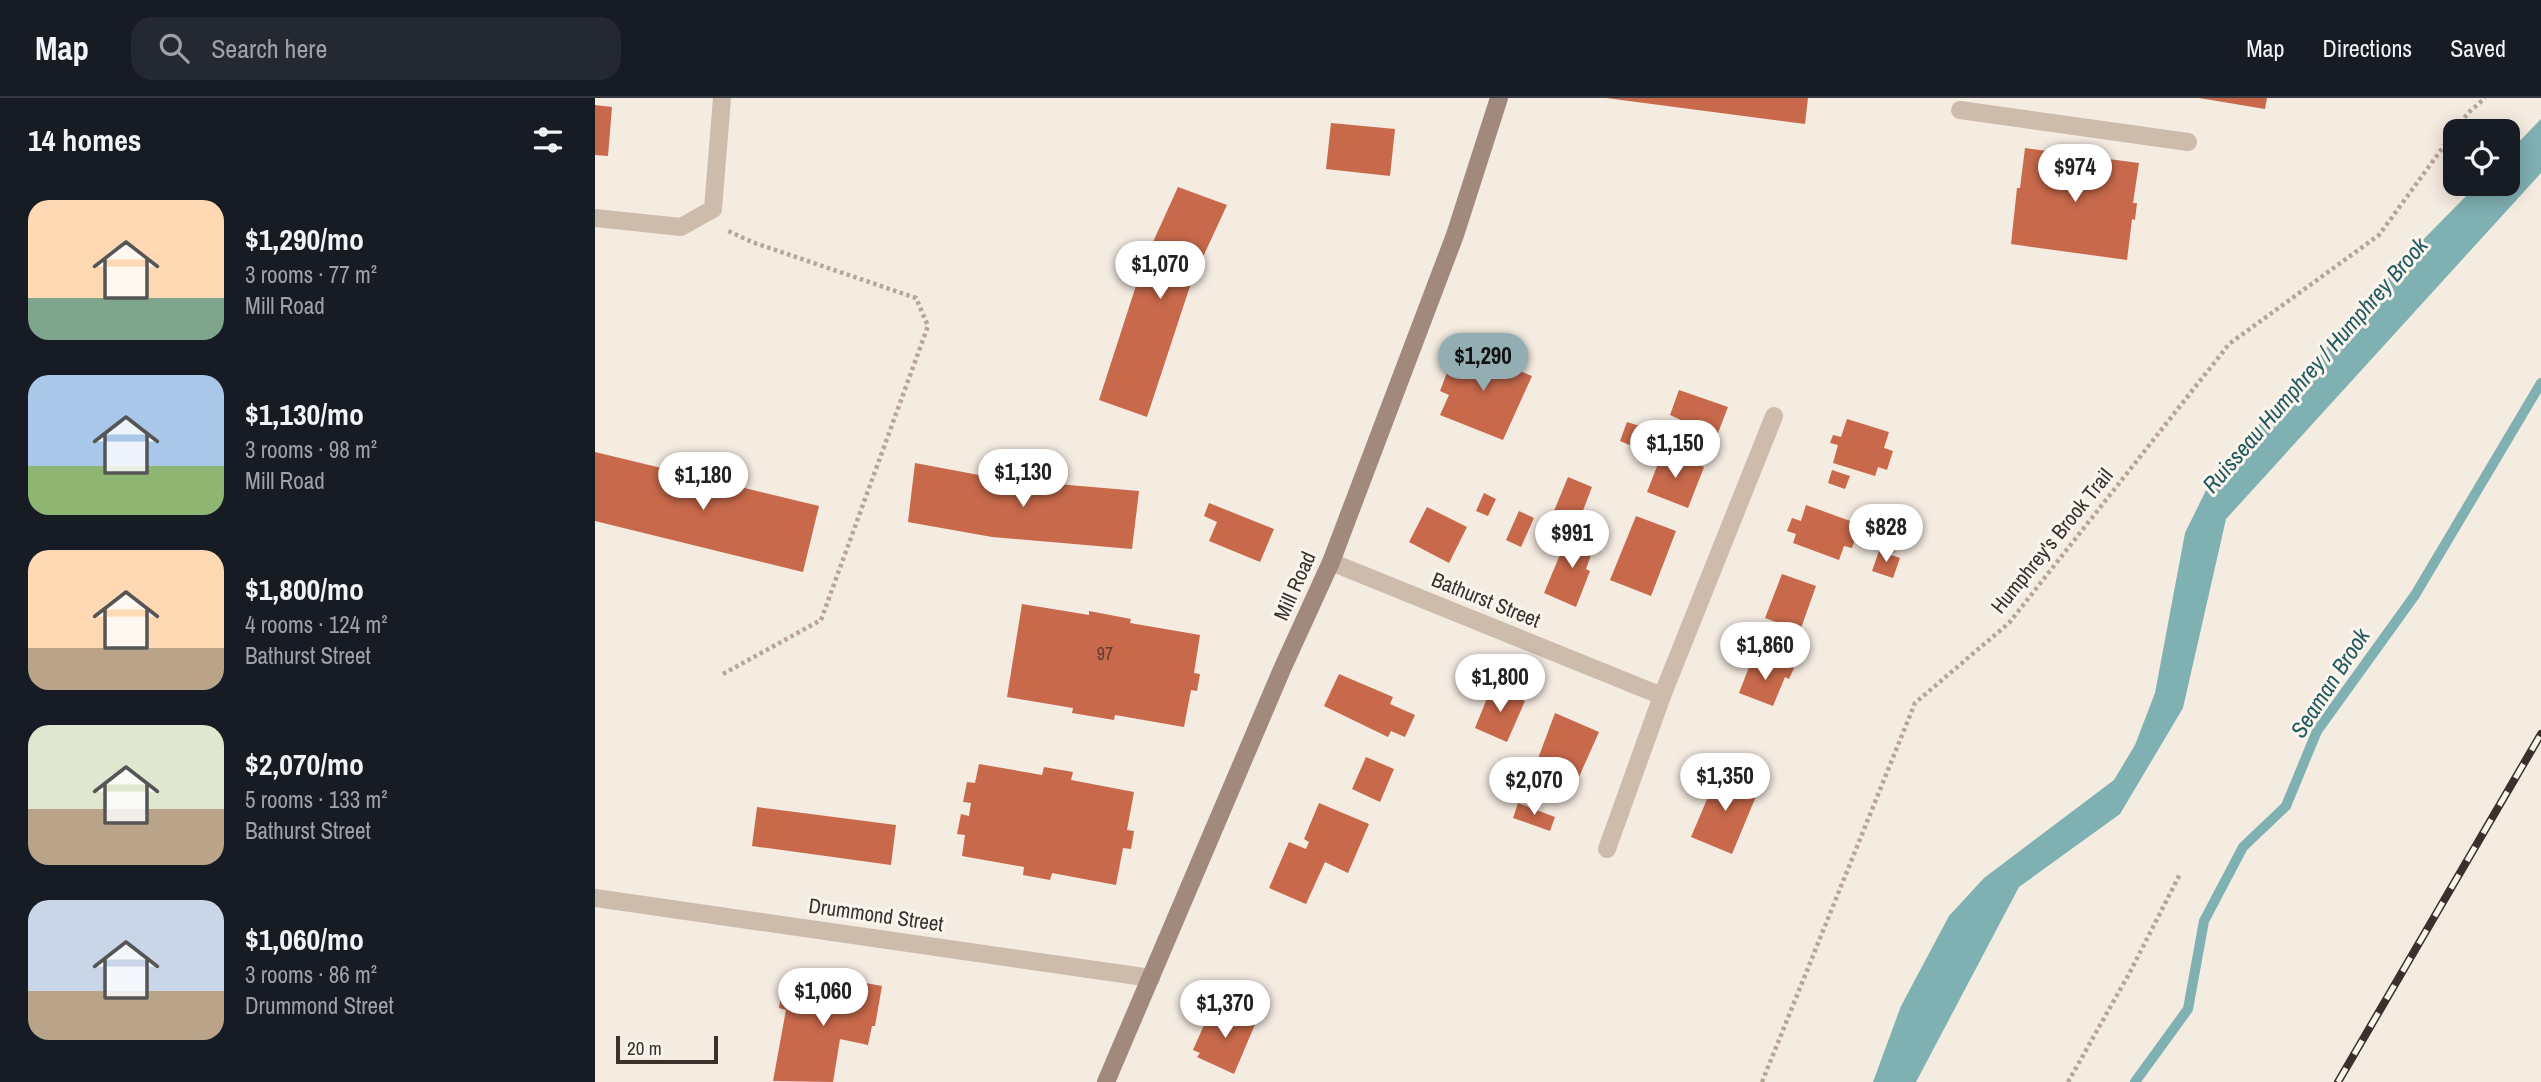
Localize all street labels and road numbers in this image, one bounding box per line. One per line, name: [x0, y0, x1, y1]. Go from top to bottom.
street label: Humphrey's Brook Trail: [1984, 462, 2119, 620]
street label: Mill Road: [1267, 547, 1323, 625]
street label: Bathurst Street: [1428, 565, 1545, 635]
street label: Drummond Street: [807, 891, 946, 938]

